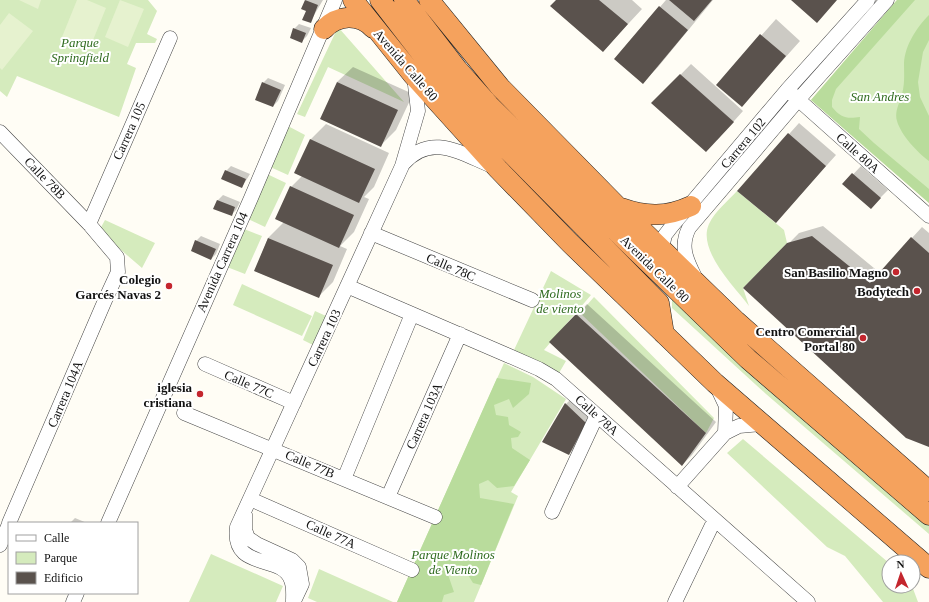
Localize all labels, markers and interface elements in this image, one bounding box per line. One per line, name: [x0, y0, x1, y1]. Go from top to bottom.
street label: Avenida Calle 80: [371, 26, 441, 104]
park label: Parque Springfield: [51, 35, 109, 65]
park label: San Andres: [851, 89, 909, 104]
street label: Carrera 105: [110, 100, 148, 162]
street label: Carrera 102: [717, 115, 769, 171]
street label: Calle 80A: [833, 130, 883, 177]
street label: Calle 78B: [21, 154, 69, 202]
street label: Avenida Carrera 104: [193, 209, 251, 314]
street label: Avenida Calle 80: [617, 232, 693, 306]
street label: Calle 78C: [424, 250, 478, 284]
place label: San Basilio Magno: [784, 265, 888, 280]
marker: San Basilio Magno: [891, 267, 901, 277]
place label: Colegio Garcés Navas 2: [75, 272, 161, 302]
marker: Colegio Garcés Navas 2: [164, 281, 174, 291]
place label: Bodytech: [857, 284, 910, 299]
park label: Molinos de viento: [536, 286, 584, 316]
marker: Bodytech: [912, 286, 922, 296]
street label: Carrera 103: [304, 307, 344, 369]
place label: Centro Comercial Portal 80: [755, 324, 855, 354]
marker: Centro Comercial Portal 80: [858, 333, 868, 343]
street label: Carrera 104A: [44, 358, 86, 430]
street label: Calle 77C: [222, 367, 276, 401]
place label: iglesia cristiana: [144, 380, 192, 410]
street label: Carrera 103A: [403, 380, 446, 452]
marker: iglesia cristiana: [195, 389, 205, 399]
street label: Calle 78A: [572, 392, 622, 439]
street label: Calle 77B: [283, 447, 337, 481]
street label: Calle 77A: [304, 516, 359, 552]
legend: [8, 522, 138, 594]
text: Calle: [44, 531, 69, 545]
park label: Parque Molinos de Viento: [410, 547, 495, 577]
text: Parque: [44, 551, 77, 565]
north arrow: [881, 554, 921, 594]
text: N: [896, 558, 905, 570]
text: Edificio: [44, 571, 83, 585]

